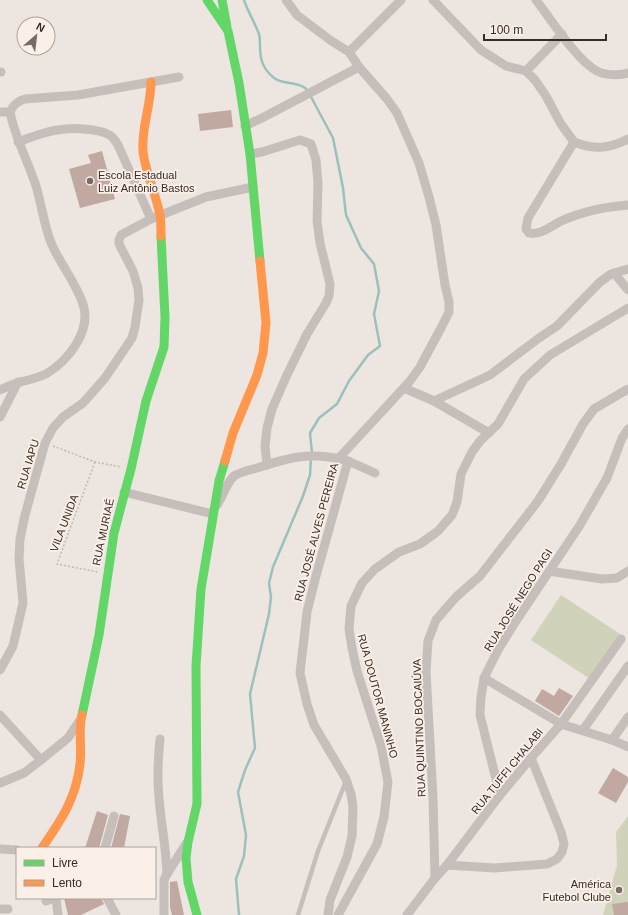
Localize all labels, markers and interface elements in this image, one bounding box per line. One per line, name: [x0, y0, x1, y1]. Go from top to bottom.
north arrow: [16, 16, 56, 56]
scale bar: [484, 16, 606, 42]
text: N: [34, 20, 47, 34]
text: 100 m: [490, 23, 523, 37]
place label: Escola Estadual Luiz Antônio Bastos: [98, 169, 195, 194]
marker: Escola Estadual Luiz Antônio Bastos: [85, 176, 95, 186]
street label: RUA IAPU: [15, 438, 41, 490]
street label: RUA JOSÉ ALVES PEREIRA: [292, 461, 340, 603]
street label: VILA UNIDA: [48, 492, 81, 553]
street label: RUA MURIAÉ: [90, 497, 116, 567]
street label: RUA JOSÉ NEGO PAGI: [482, 547, 554, 653]
street label: RUA DOUTOR MANINHO: [356, 633, 400, 760]
street label: RUA QUINTINO BOCAIÚVA: [411, 658, 427, 797]
street label: RUA TUFFI CHALABI: [469, 726, 545, 816]
legend: [16, 847, 156, 899]
text: Livre: [52, 856, 78, 870]
text: Lento: [52, 876, 82, 890]
place label: América Futebol Clube: [543, 878, 612, 903]
marker: América Futebol Clube: [614, 885, 624, 895]

